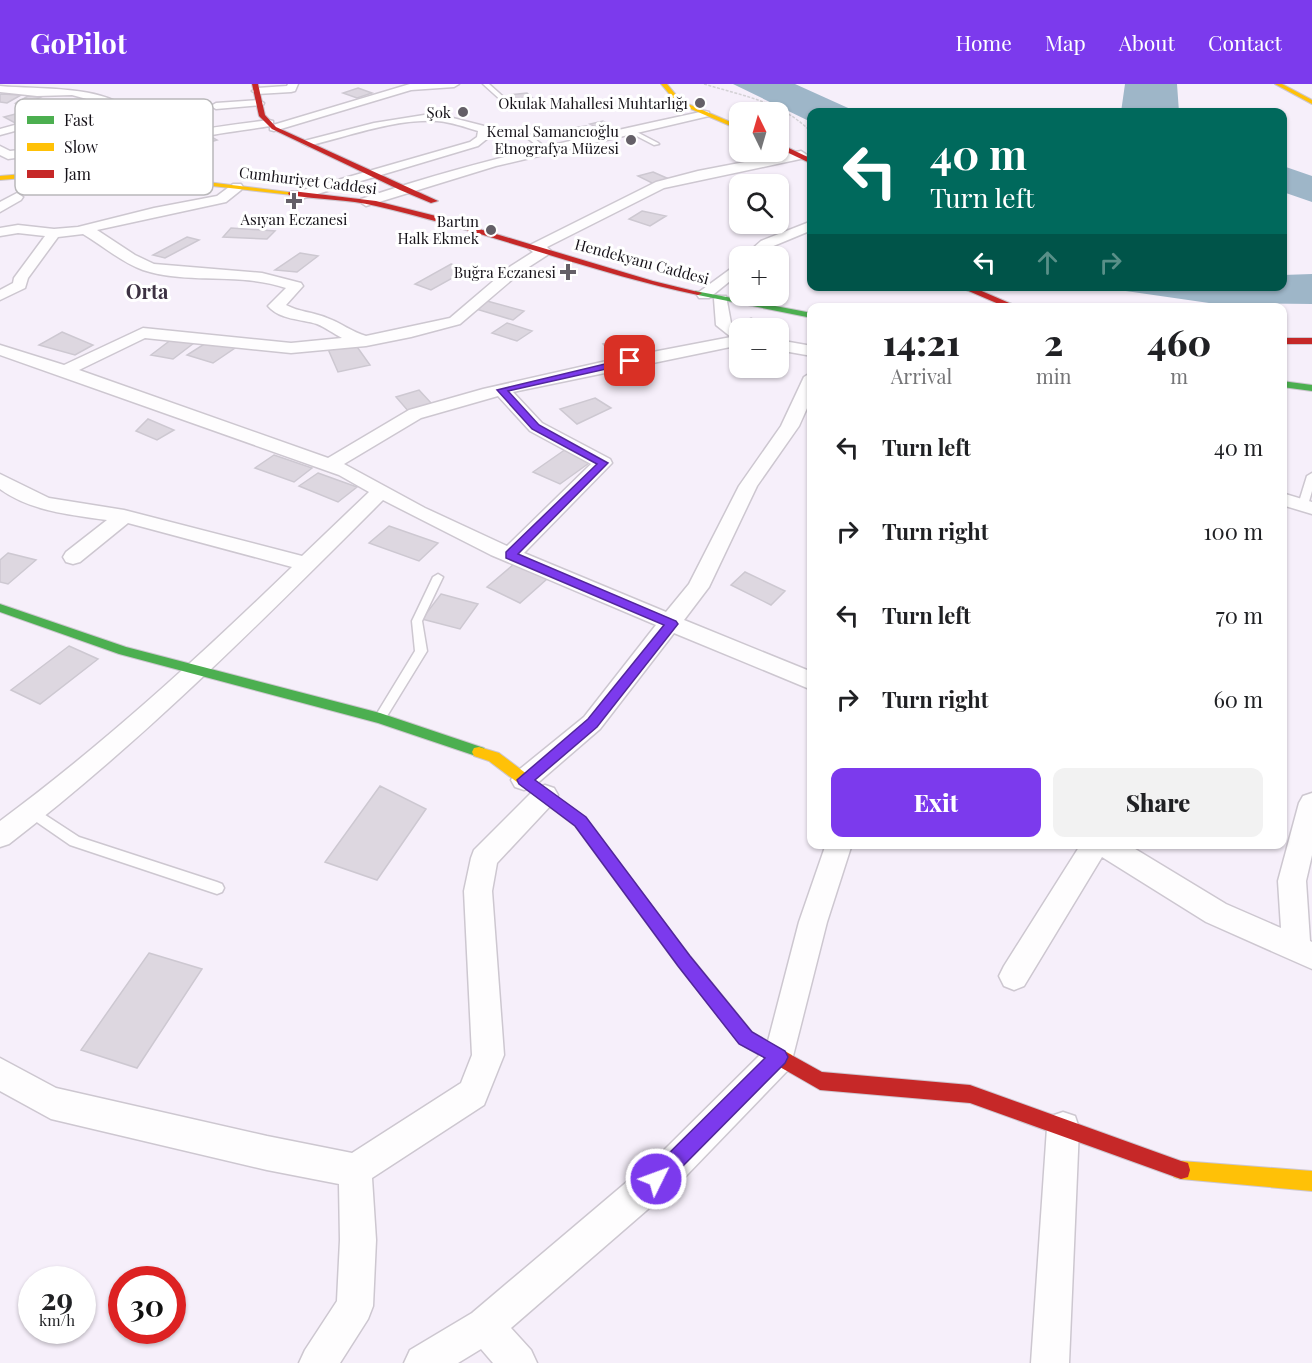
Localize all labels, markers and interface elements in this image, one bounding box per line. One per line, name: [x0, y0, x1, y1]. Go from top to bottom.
text: GoPilot: [30, 24, 127, 61]
text: Home: [956, 28, 1012, 56]
text: Map: [1045, 28, 1086, 56]
text: About: [1119, 28, 1175, 56]
text: Contact: [1208, 28, 1282, 56]
place label: Okulak Mahallesi Muhtarlığı: [498, 93, 689, 113]
marker: Okulak Mahallesi Muhtarlığı: [693, 96, 707, 110]
legend: [15, 99, 213, 195]
place label: Şok: [427, 102, 452, 122]
north arrow: [729, 102, 789, 162]
map controls: [729, 102, 789, 378]
marker: Şok: [456, 105, 470, 119]
text: Fast: [64, 109, 94, 130]
place label: Kemal Samancıoğlu Etnografya Müzesi: [487, 121, 620, 158]
text: 40 m: [930, 125, 1027, 181]
icon: left: [831, 132, 909, 210]
marker: Kemal Samancıoğlu Etnografya Müzesi: [624, 133, 638, 147]
text: Slow: [64, 136, 99, 157]
street label: Cumhuriyet Caddesi: [238, 162, 379, 198]
text: Jam: [63, 163, 91, 184]
button: search: [729, 174, 789, 234]
text: Turn left: [930, 179, 1034, 215]
marker: Asıyan Eczanesi: [287, 194, 301, 208]
place label: Asıyan Eczanesi: [240, 209, 348, 229]
place label: Bartın Halk Ekmek: [398, 211, 480, 248]
marker: Bartın Halk Ekmek: [484, 223, 498, 237]
street label: Hendekyanı Caddesi: [573, 233, 712, 289]
button: +: [729, 246, 789, 306]
icon: left: [968, 246, 1001, 279]
icon: ahead: [1031, 246, 1064, 279]
icon: right: [1094, 246, 1127, 279]
place label: Buğra Eczanesi: [454, 262, 557, 282]
marker: Buğra Eczanesi: [561, 265, 575, 279]
district label: Orta: [126, 277, 169, 304]
text: 14:21: [883, 317, 960, 365]
text: 2: [1044, 317, 1063, 365]
text: 460: [1147, 317, 1211, 365]
button: −: [729, 318, 789, 378]
pin: [604, 335, 655, 386]
icon: arrive: [613, 344, 646, 377]
text: Arrival: [891, 362, 952, 389]
text: min: [1036, 362, 1072, 389]
text: m: [1170, 362, 1188, 389]
icon: left: [831, 431, 864, 464]
text: Turn left: [882, 432, 971, 462]
text: 40 m: [1214, 432, 1263, 462]
icon: right: [831, 515, 864, 548]
text: Turn right: [882, 516, 988, 546]
text: 100 m: [1203, 516, 1263, 546]
icon: left: [831, 599, 864, 632]
text: Turn left: [882, 600, 971, 630]
text: 70 m: [1216, 600, 1263, 630]
icon: right: [831, 683, 864, 716]
text: Turn right: [882, 684, 988, 714]
text: 60 m: [1213, 684, 1263, 714]
button: Exit: [831, 768, 1041, 837]
button: Share: [1053, 768, 1263, 837]
position arrow: [624, 1147, 688, 1211]
speed limit sign: 30: [108, 1266, 186, 1344]
text: 29: [41, 1278, 73, 1318]
text: km/h: [39, 1310, 75, 1330]

